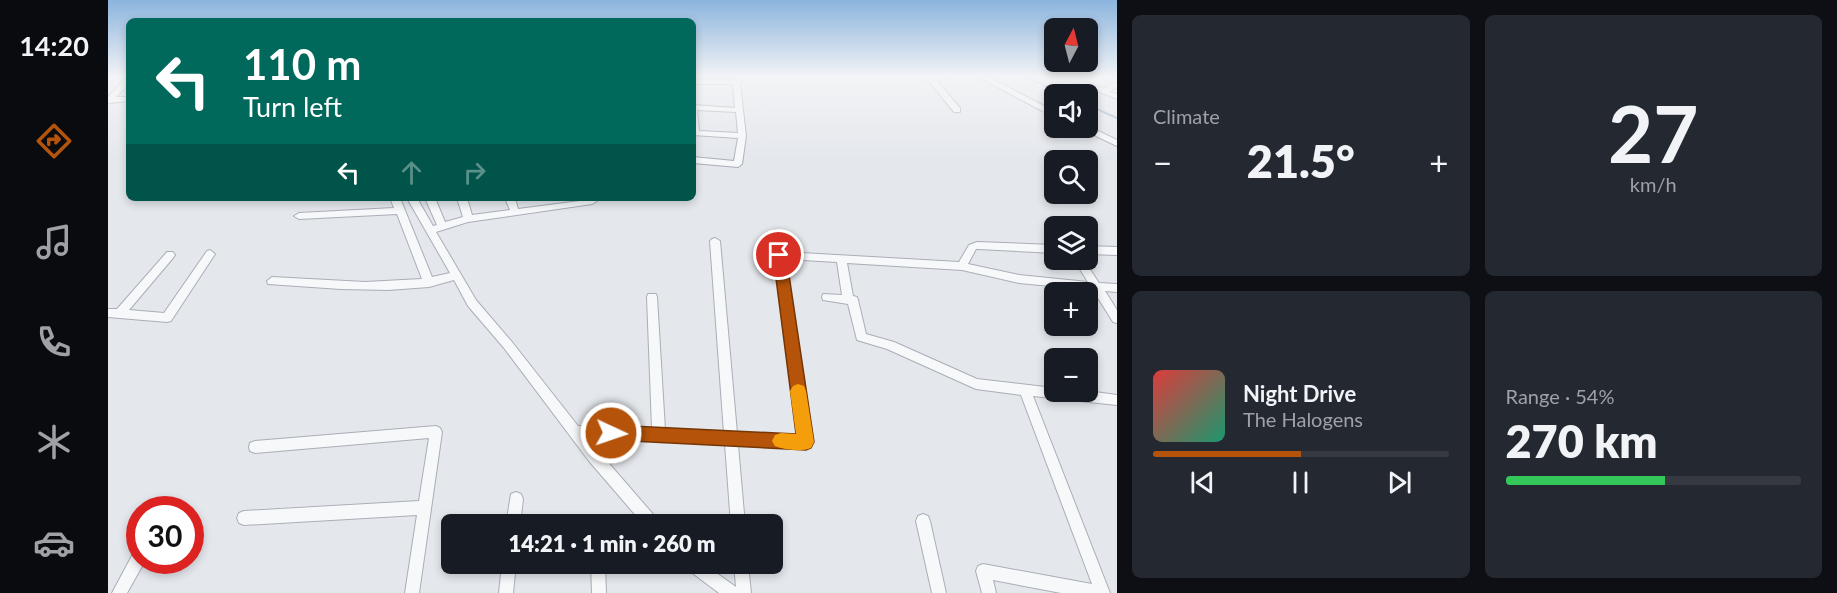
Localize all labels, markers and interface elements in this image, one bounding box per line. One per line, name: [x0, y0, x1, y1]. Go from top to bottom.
north arrow: [1044, 18, 1098, 72]
map controls: [1044, 18, 1098, 402]
text: 14:20: [19, 29, 89, 62]
text: 110 m: [243, 39, 361, 89]
icon: left: [144, 42, 222, 120]
button: sound: [1044, 84, 1098, 138]
text: 27: [1608, 86, 1698, 180]
text: Turn left: [243, 90, 342, 123]
text: Climate: [1153, 104, 1220, 128]
icon: directions: [33, 120, 75, 162]
text: 21.5°: [1247, 134, 1355, 188]
text: −: [1153, 142, 1172, 182]
text: +: [1429, 142, 1449, 182]
button: search: [1044, 150, 1098, 204]
icon: left: [332, 156, 365, 189]
icon: ahead: [395, 156, 428, 189]
icon: right: [458, 156, 491, 189]
text: km/h: [1630, 172, 1677, 196]
button: layers: [1044, 216, 1098, 270]
icon: music: [33, 221, 75, 263]
pin: [753, 229, 804, 280]
icon: arrive: [762, 238, 795, 271]
button: +: [1044, 282, 1098, 336]
icon: phone: [33, 321, 75, 363]
button: −: [1044, 348, 1098, 402]
text: Night Drive: [1243, 380, 1356, 407]
text: Range · 54%: [1506, 384, 1614, 408]
position arrow: [579, 401, 643, 465]
text: The Halogens: [1243, 407, 1363, 431]
text: 270 km: [1506, 414, 1658, 468]
icon: climate: [33, 421, 75, 463]
icon: previous: [1186, 466, 1219, 499]
icon: pause: [1284, 466, 1317, 499]
icon: next: [1383, 466, 1416, 499]
speed limit sign: 30: [126, 496, 204, 574]
icon: car: [33, 522, 75, 564]
text: 14:21 · 1 min · 260 m: [509, 530, 715, 557]

